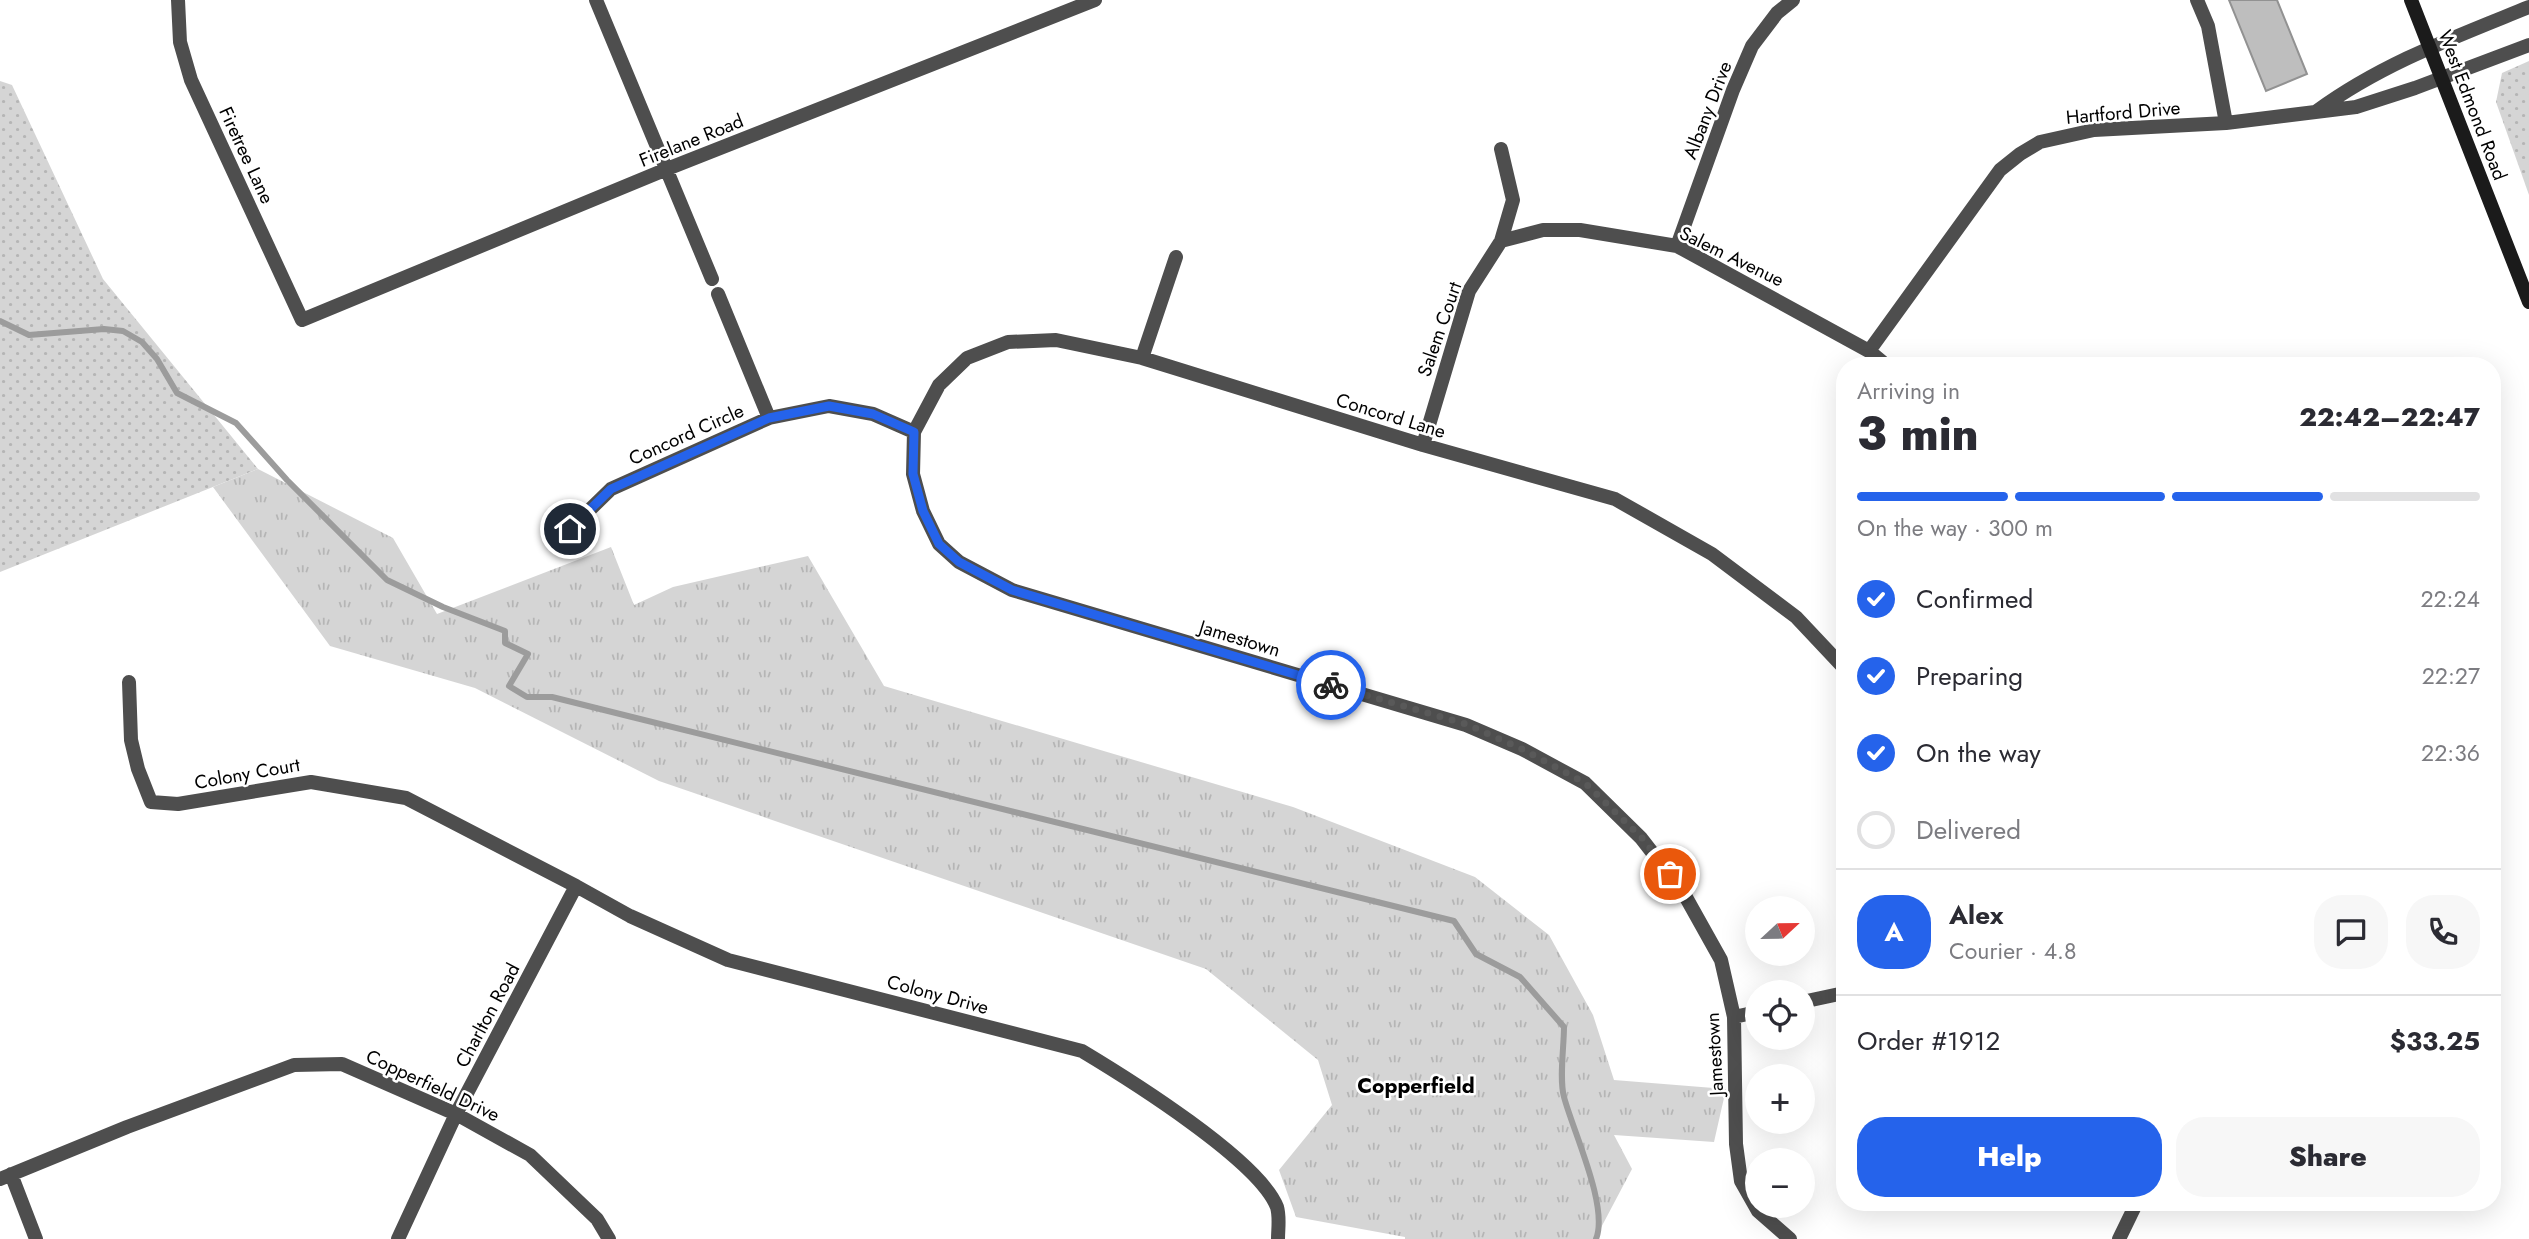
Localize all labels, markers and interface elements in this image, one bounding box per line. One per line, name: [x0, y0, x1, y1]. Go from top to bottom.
street label: West Edmond Road: [2431, 26, 2514, 184]
street label: Albany Drive: [1676, 57, 1739, 163]
street label: Hartford Drive: [2065, 94, 2182, 131]
street label: Firetree Lane: [212, 102, 281, 208]
street label: Firelane Road: [635, 107, 747, 174]
street label: Salem Avenue: [1675, 219, 1789, 294]
street label: Salem Court: [1411, 278, 1468, 380]
text: Arriving in: [1857, 374, 1960, 408]
street label: Concord Lane: [1333, 386, 1449, 445]
street label: Concord Circle: [624, 397, 748, 472]
text: 22:42–22:47: [2299, 398, 2480, 436]
text: 3 min: [1857, 401, 1979, 467]
pin: [540, 499, 600, 559]
icon: home: [551, 510, 589, 548]
text: On the way · 300 m: [1857, 511, 2053, 545]
icon: check: [1857, 580, 1895, 618]
text: Confirmed: [1916, 580, 2033, 618]
text: 22:24: [2420, 582, 2480, 616]
street label: Jamestown: [1193, 612, 1284, 664]
courier: [1296, 650, 1366, 720]
icon: check: [1857, 657, 1895, 695]
text: Preparing: [1916, 657, 2023, 695]
text: 22:27: [2422, 659, 2480, 693]
icon: bike: [1312, 666, 1350, 704]
icon: check: [1857, 734, 1895, 772]
text: On the way: [1916, 734, 2041, 772]
text: 22:36: [2421, 736, 2480, 770]
street label: Colony Court: [192, 751, 302, 796]
text: Delivered: [1916, 811, 2021, 849]
pin: [1640, 844, 1700, 904]
icon: bag: [1651, 855, 1689, 893]
button: chat: [2314, 895, 2388, 969]
button: phone: [2406, 895, 2480, 969]
north arrow: [1745, 896, 1815, 966]
map controls: [1745, 896, 1815, 1218]
text: Alex: [1949, 896, 2003, 934]
text: A: [1884, 913, 1904, 951]
text: Courier · 4.8: [1949, 934, 2077, 968]
street label: Charlton Road: [449, 958, 526, 1072]
street label: Colony Drive: [884, 968, 992, 1021]
button: locate: [1745, 980, 1815, 1050]
street label: Jamestown: [1699, 1012, 1730, 1099]
text: Order #1912: [1857, 1022, 2000, 1060]
text: $33.25: [2390, 1022, 2480, 1060]
street label: Copperfield Drive: [362, 1043, 504, 1128]
button: +: [1745, 1064, 1815, 1134]
district label: Copperfield: [1357, 1071, 1475, 1101]
button: Help: [1857, 1117, 2162, 1197]
button: Share: [2176, 1117, 2480, 1197]
button: −: [1745, 1148, 1815, 1218]

